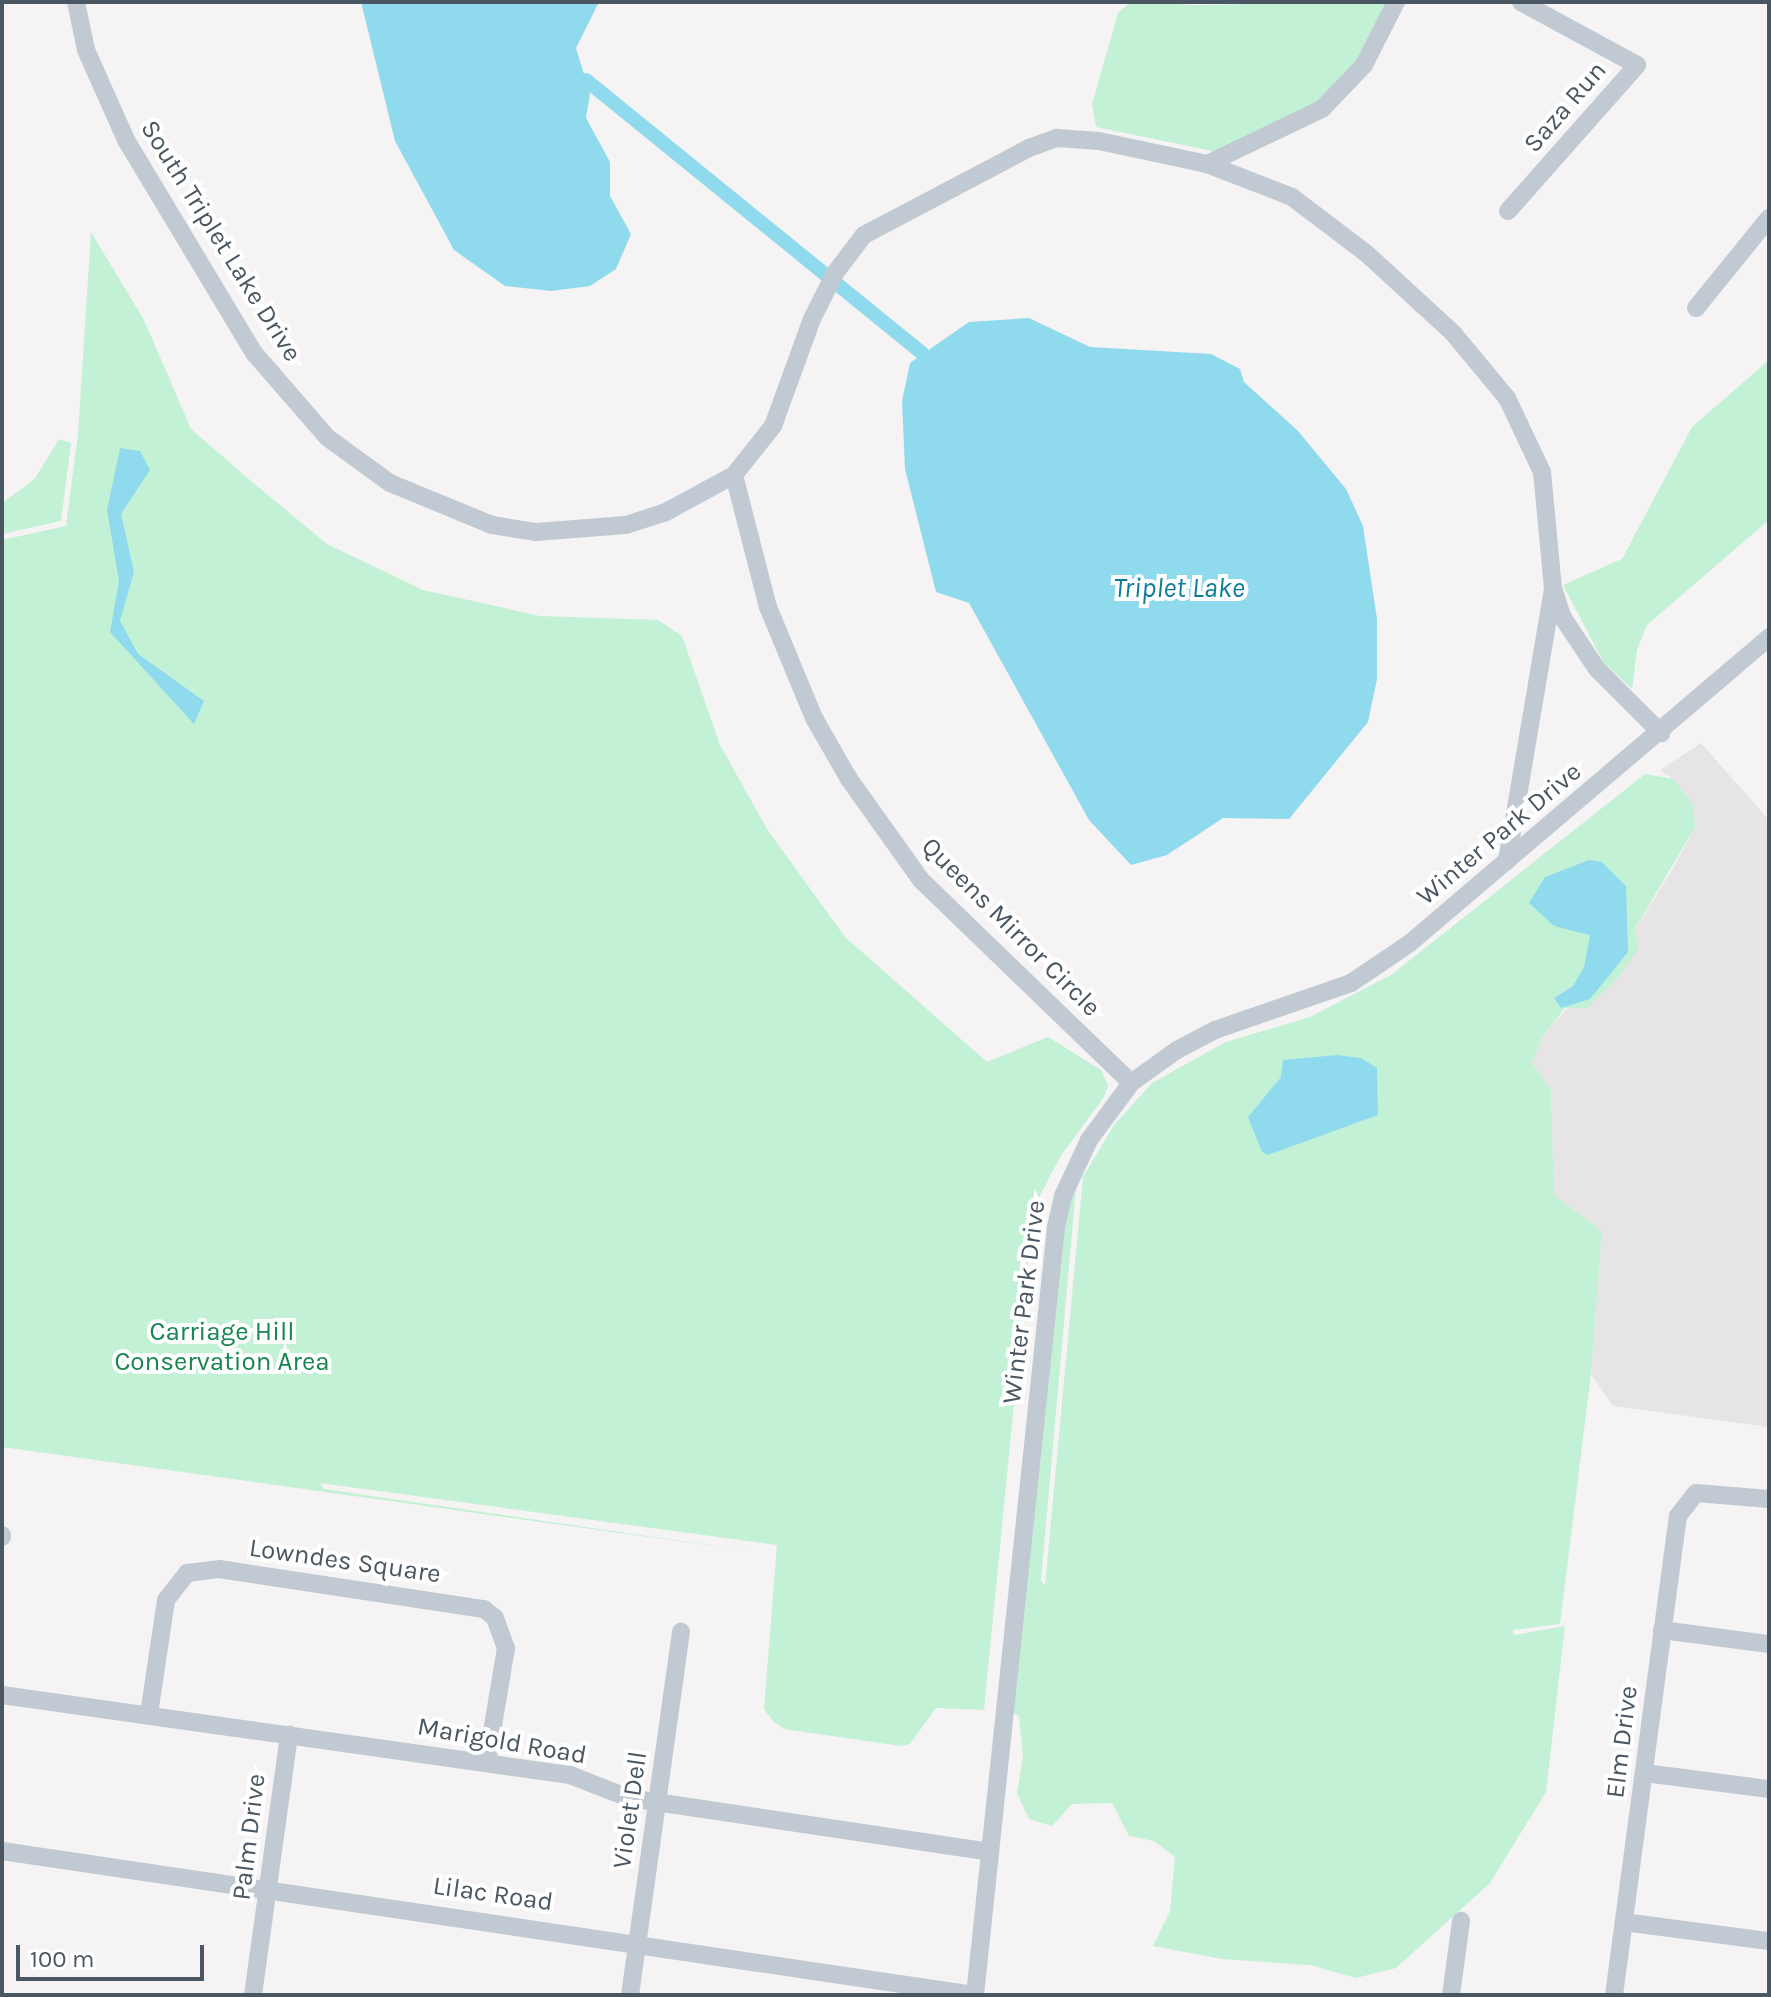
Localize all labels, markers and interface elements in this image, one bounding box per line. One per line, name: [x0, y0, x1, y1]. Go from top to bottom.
street label: Saza Run: [1517, 55, 1613, 159]
street label: South Triplet Lake Drive: [134, 115, 308, 367]
water label: Triplet Lake: [1113, 571, 1245, 605]
street label: Winter Park Drive: [1410, 756, 1588, 912]
street label: Queens Mirror Circle: [915, 831, 1107, 1023]
street label: Winter Park Drive: [996, 1198, 1052, 1406]
park label: Carriage Hill Conservation Area: [114, 1316, 330, 1378]
street label: Lowndes Square: [247, 1532, 443, 1590]
street label: Elm Drive: [1600, 1684, 1644, 1800]
street label: Marigold Road: [415, 1711, 589, 1771]
street label: Violet Dell: [606, 1749, 654, 1871]
street label: Palm Drive: [226, 1772, 272, 1902]
street label: Lilac Road: [431, 1870, 555, 1918]
scale bar: [20, 1929, 208, 1979]
text: 100 m: [30, 1945, 95, 1973]

